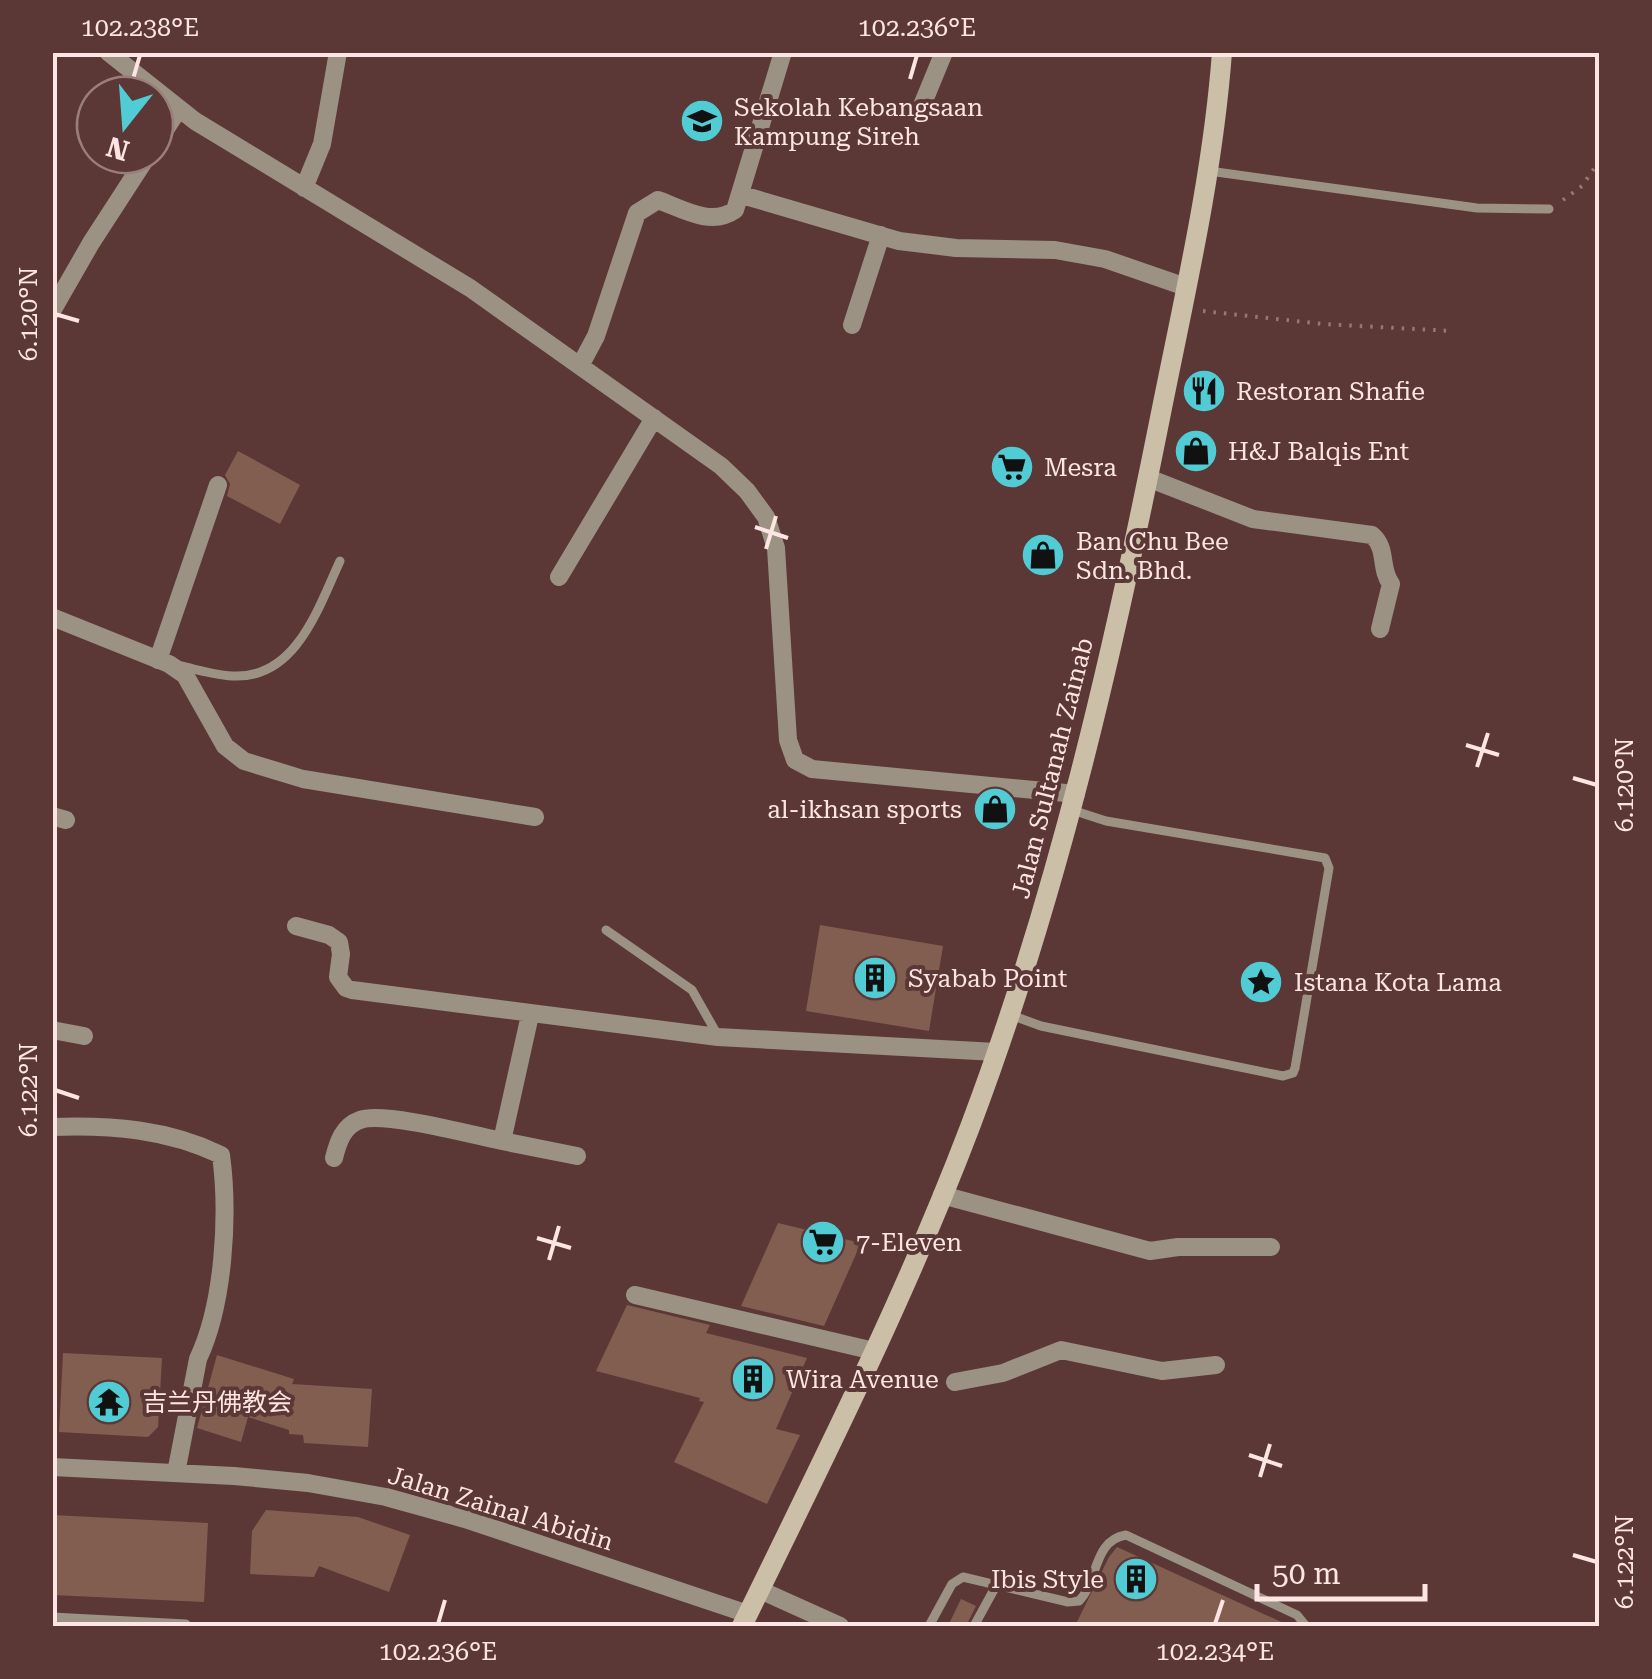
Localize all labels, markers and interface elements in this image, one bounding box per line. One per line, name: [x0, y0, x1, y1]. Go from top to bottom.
text: 102.238°E: [81, 13, 199, 42]
text: 102.236°E: [858, 13, 976, 42]
north arrow: [75, 75, 175, 175]
place label: Sekolah Kebangsaan Kampung Sireh: [734, 93, 983, 151]
school or university icon: Sekolah Kebangsaan Kampung Sireh: [679, 98, 725, 144]
text: N: [103, 129, 133, 167]
text: 6.120°N: [14, 267, 43, 361]
restaurant icon: Restoran Shafie: [1181, 368, 1227, 414]
place label: Restoran Shafie: [1236, 377, 1425, 406]
shop icon: H&J Balqis Ent: [1173, 428, 1219, 474]
place label: H&J Balqis Ent: [1228, 437, 1409, 466]
supermarket icon: Mesra: [989, 444, 1035, 490]
place label: Mesra: [1044, 453, 1117, 482]
place label: Ban Chu Bee Sdn. Bhd.: [1076, 527, 1229, 585]
shop icon: Ban Chu Bee Sdn. Bhd.: [1020, 532, 1066, 578]
street label: Jalan Sultanah Zainab: [1006, 635, 1099, 902]
text: 6.120°N: [1610, 738, 1639, 832]
shop icon: al-ikhsan sports: [972, 786, 1018, 832]
place label: al-ikhsan sports: [767, 795, 962, 824]
building icon: Syabab Point: [852, 955, 898, 1001]
place icon: Istana Kota Lama: [1238, 959, 1284, 1005]
place label: Syabab Point: [908, 964, 1067, 993]
place label: Istana Kota Lama: [1294, 968, 1502, 997]
text: 6.122°N: [14, 1043, 43, 1137]
supermarket icon: 7-Eleven: [800, 1219, 846, 1265]
place label: 7-Eleven: [856, 1228, 962, 1257]
building icon: Wira Avenue: [730, 1356, 776, 1402]
place label: Wira Avenue: [786, 1365, 939, 1394]
temple icon: 吉兰丹佛教会: [86, 1379, 132, 1425]
place label: 吉兰丹佛教会: [142, 1388, 292, 1417]
street label: Jalan Zainal Abidin: [385, 1460, 617, 1557]
text: 6.122°N: [1610, 1515, 1639, 1609]
scale bar: [1257, 1539, 1424, 1601]
building icon: Ibis Style: [1113, 1556, 1159, 1602]
text: 50 m: [1272, 1556, 1341, 1591]
place label: Ibis Style: [991, 1565, 1104, 1594]
text: 102.236°E: [379, 1637, 497, 1666]
text: 102.234°E: [1156, 1637, 1274, 1666]

